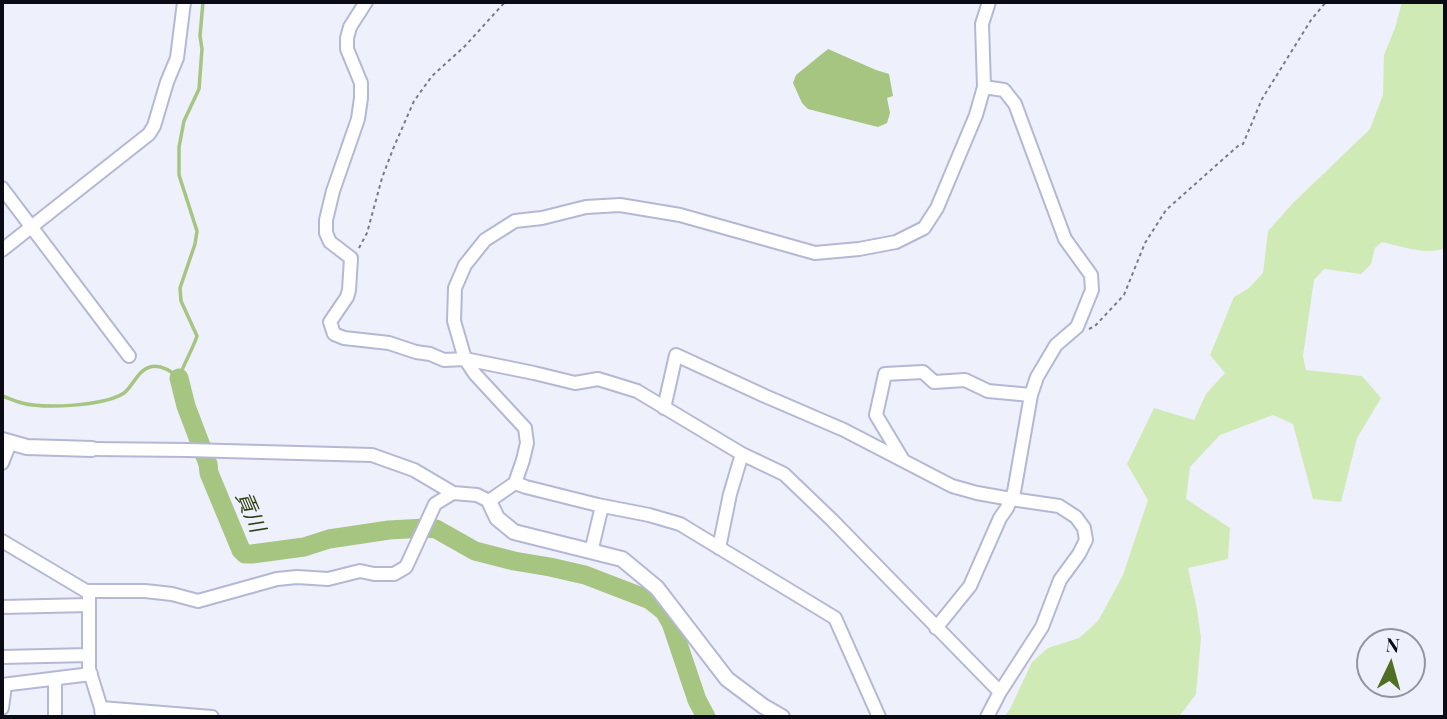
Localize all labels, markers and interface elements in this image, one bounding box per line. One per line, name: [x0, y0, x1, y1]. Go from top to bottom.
water label: 貢川: [230, 488, 270, 536]
north arrow: [1356, 628, 1426, 698]
text: N: [1385, 631, 1401, 658]

